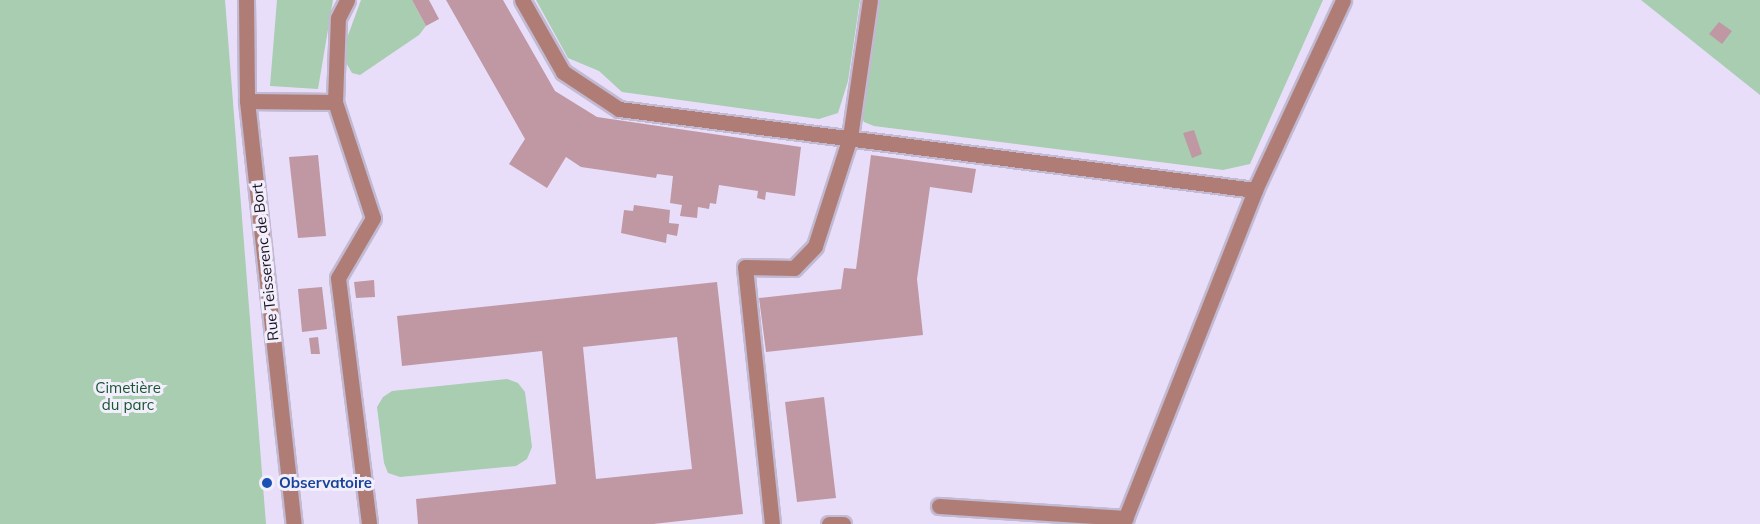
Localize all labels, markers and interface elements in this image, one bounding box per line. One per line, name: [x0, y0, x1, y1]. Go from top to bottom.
street label: Rue Teisserenc de Bort: [248, 182, 282, 342]
park label: Cimetière du parc: [95, 378, 161, 413]
place label: Observatoire: [279, 474, 372, 492]
marker: Observatoire: [260, 476, 274, 490]

